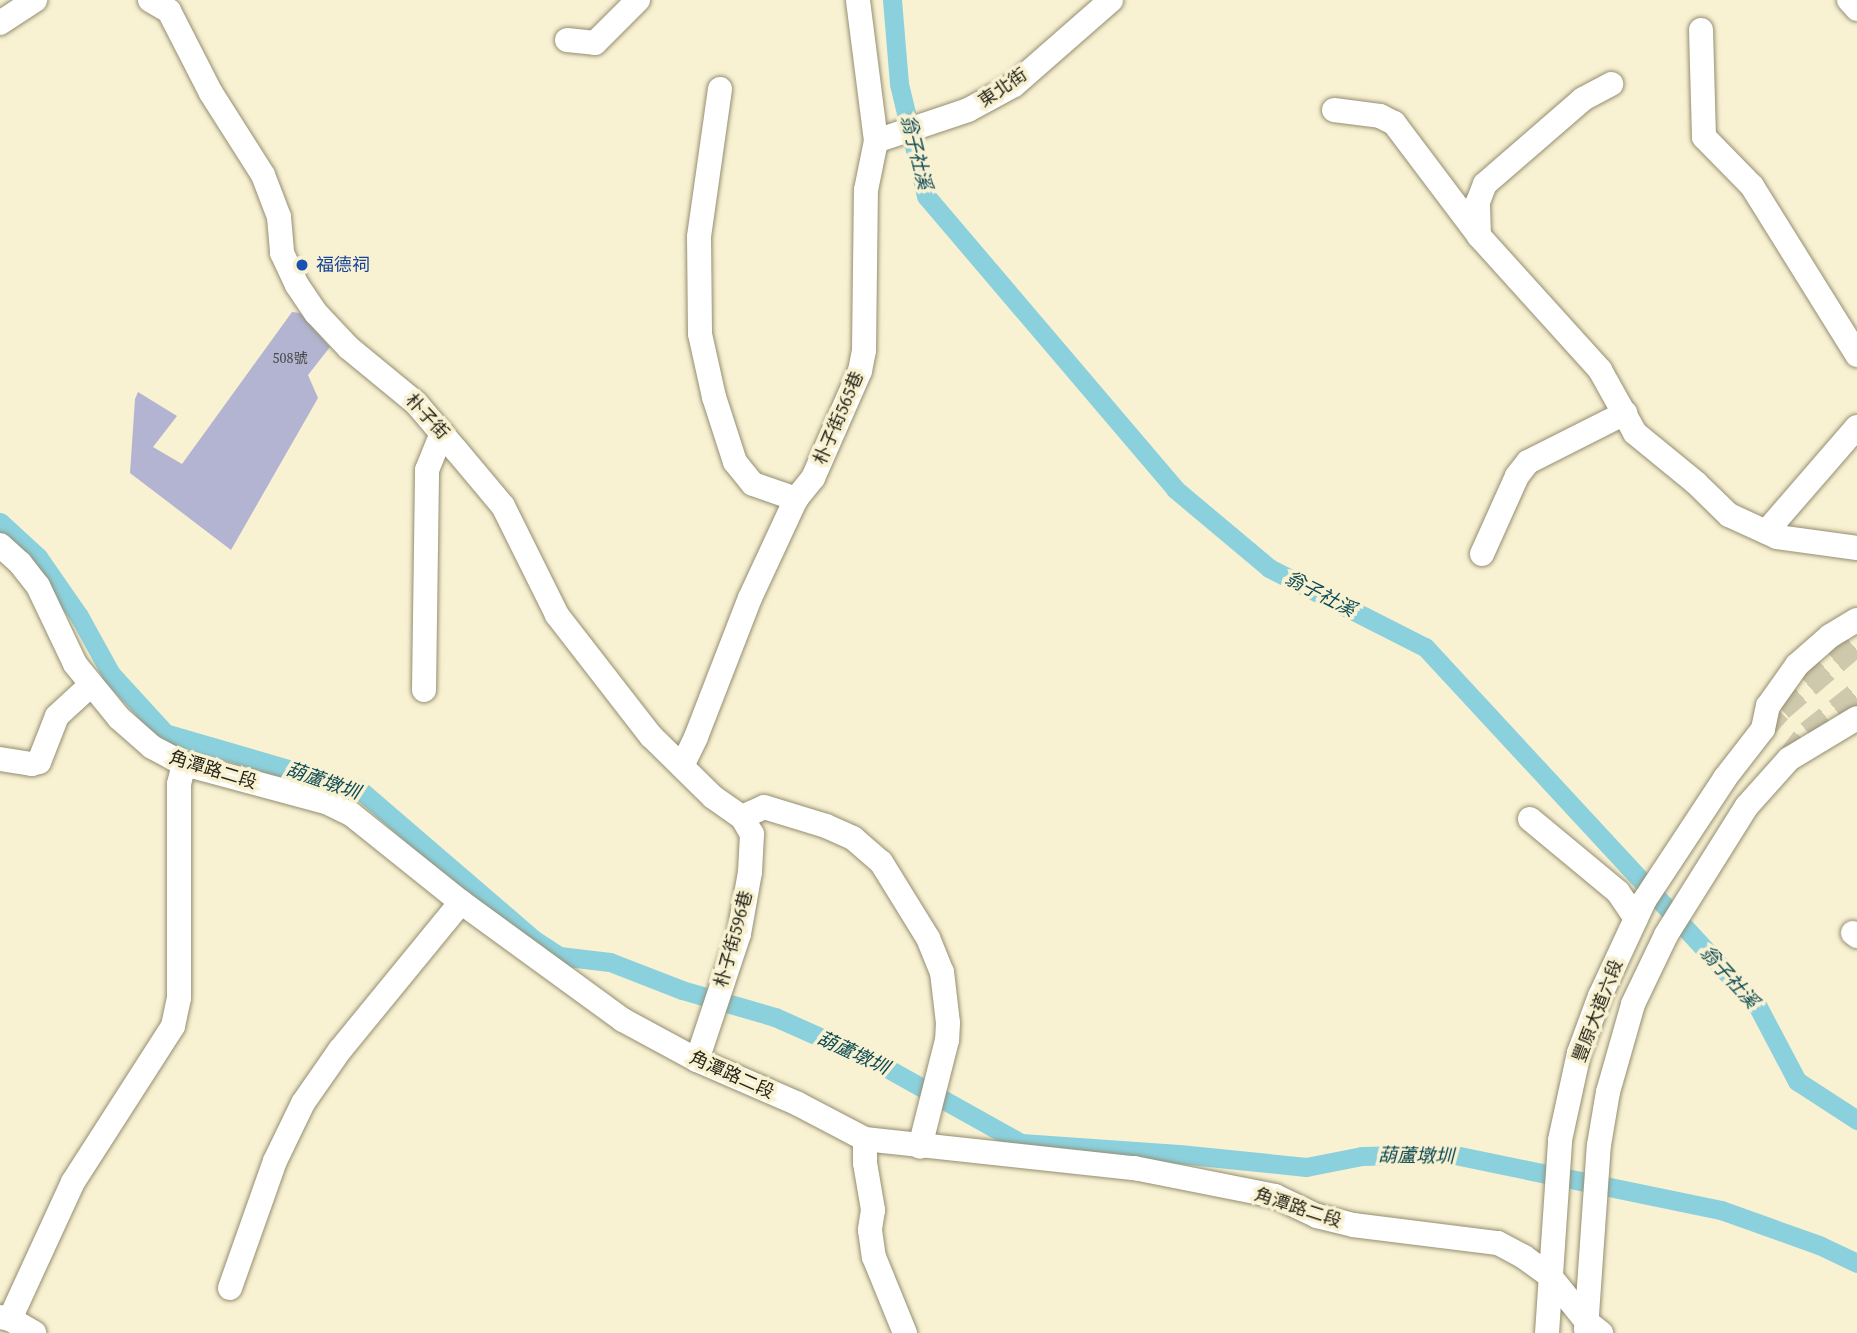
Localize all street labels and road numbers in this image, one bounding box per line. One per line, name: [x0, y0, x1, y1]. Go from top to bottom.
street label: 東北街: [975, 64, 1031, 112]
street label: 朴子街565巷: [810, 368, 868, 468]
street label: 朴子街: [401, 390, 453, 444]
street label: 角潭路二段: [167, 747, 259, 793]
street label: 朴子街596巷: [711, 888, 757, 990]
street label: 豐原大道六段: [1569, 957, 1627, 1065]
street label: 角潭路二段: [686, 1047, 778, 1103]
street label: 角潭路二段: [1252, 1184, 1344, 1232]

